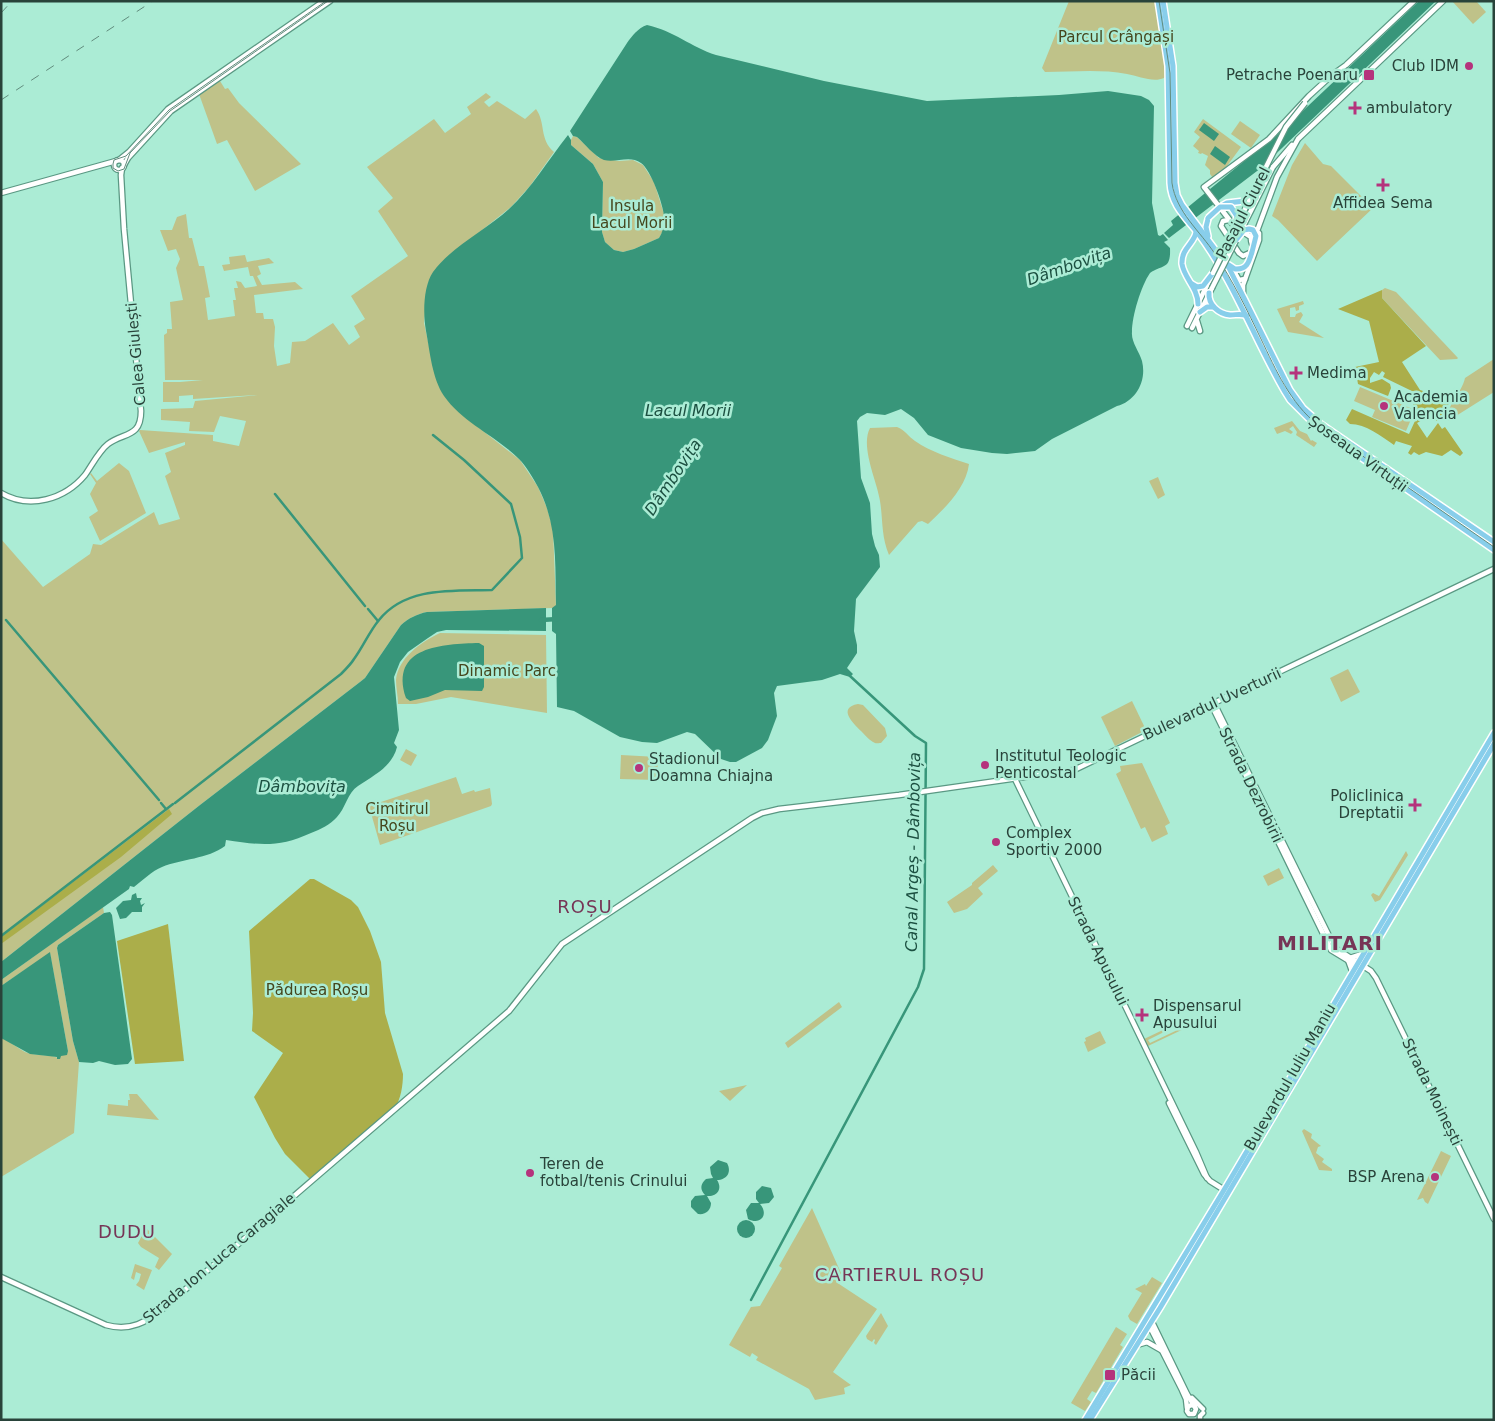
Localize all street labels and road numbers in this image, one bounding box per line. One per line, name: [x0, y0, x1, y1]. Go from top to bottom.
street label: Pasajul Ciurel: [1212, 164, 1274, 262]
street label: Calea Giulești: [123, 302, 149, 406]
street label: Șoseaua Virtuții: [1305, 412, 1411, 496]
street label: Bulevardul Uverturii: [1140, 664, 1284, 744]
street label: Strada Dezrobirii: [1215, 724, 1287, 846]
street label: Strada Apusului: [1064, 894, 1132, 1008]
street label: Bulevardul Iuliu Maniu: [1240, 1000, 1340, 1154]
street label: Strada Moinești: [1398, 1035, 1466, 1149]
street label: Strada Ion Luca Caragiale: [139, 1189, 299, 1327]

